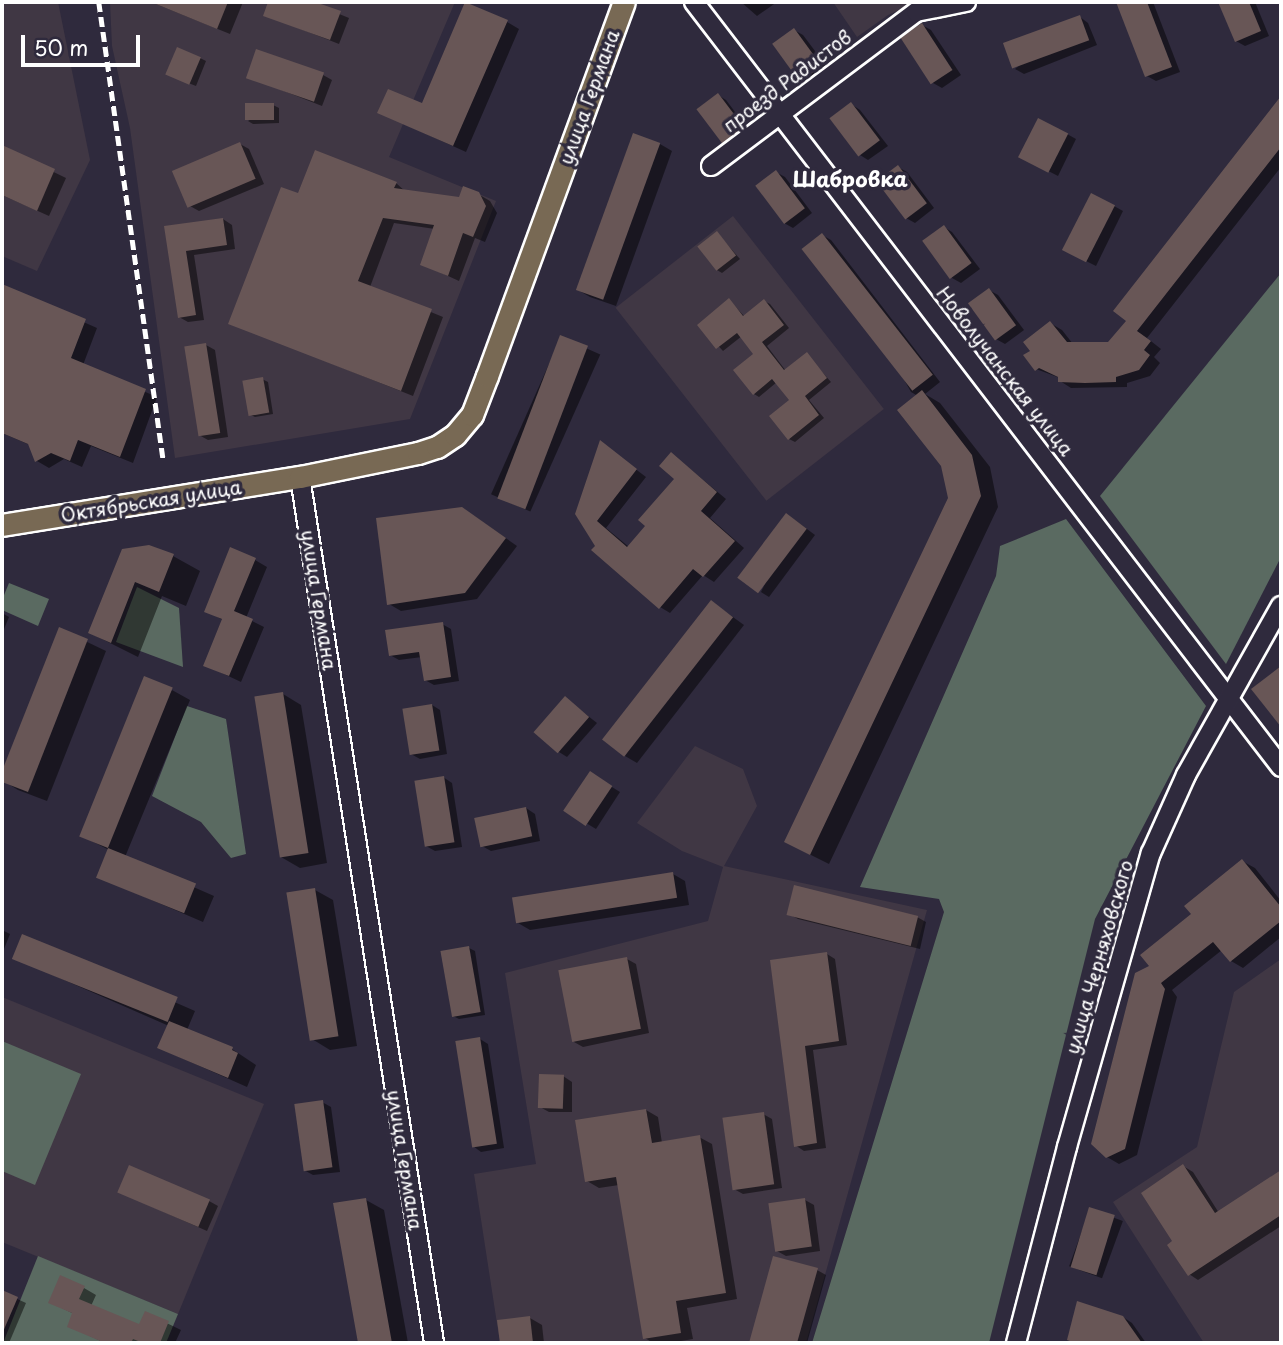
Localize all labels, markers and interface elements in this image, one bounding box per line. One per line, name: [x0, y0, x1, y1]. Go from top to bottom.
scale bar: [24, 21, 144, 65]
street label: проезд Радистов: [718, 25, 856, 137]
street label: улица Германа: [554, 26, 624, 168]
text: 50 m: [34, 31, 88, 63]
district label: Шабровка: [792, 165, 908, 191]
street label: Новолучанская улица: [932, 282, 1078, 460]
street label: Октябрьская улица: [58, 475, 244, 527]
street label: улица Германа: [297, 528, 341, 672]
street label: улица Черняховского: [1060, 857, 1138, 1057]
street label: улица Германа: [383, 1088, 427, 1232]

